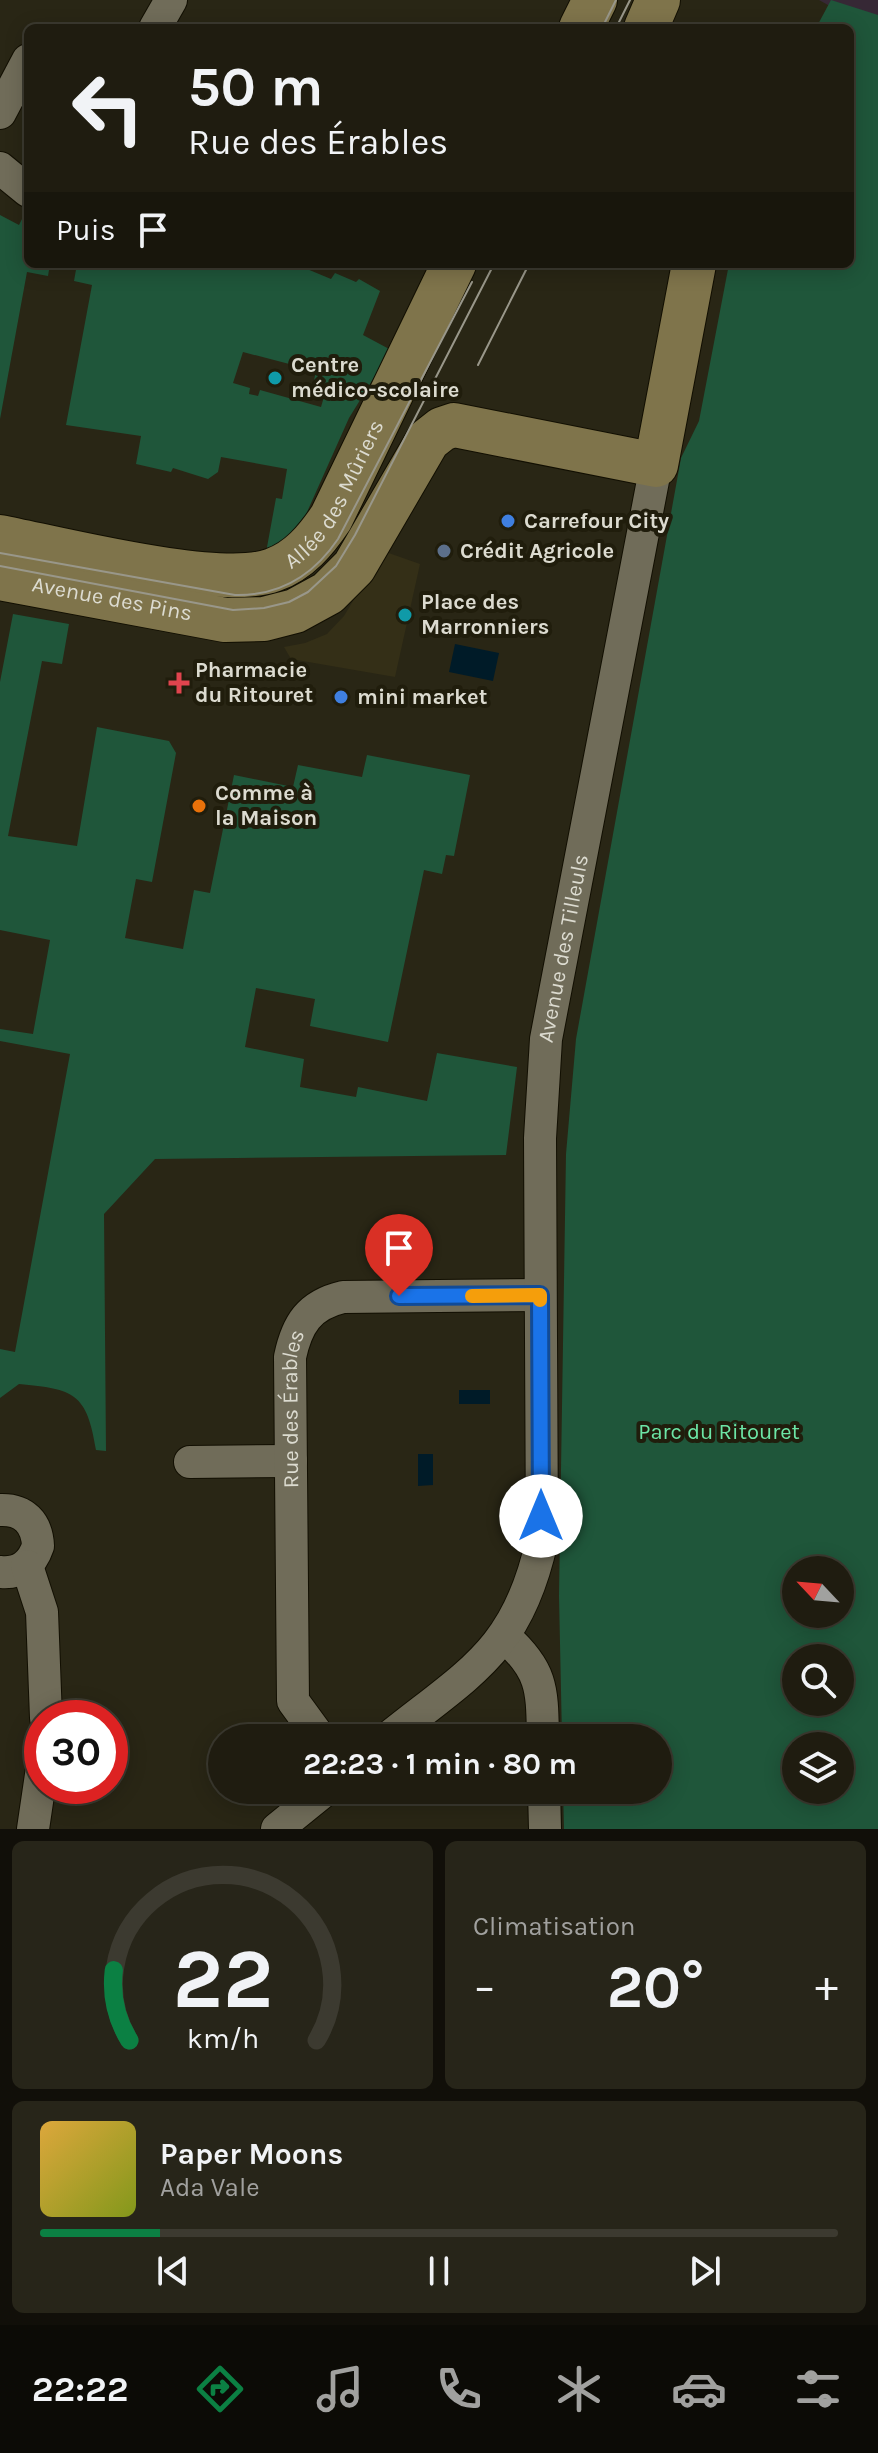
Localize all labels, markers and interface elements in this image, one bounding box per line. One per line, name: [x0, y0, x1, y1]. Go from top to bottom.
text: 50 m: [188, 54, 323, 119]
icon: left: [56, 56, 160, 160]
text: Rue des Érables: [188, 121, 448, 163]
icon: arrive: [131, 208, 175, 252]
text: Puis: [56, 212, 115, 248]
place label: Centre médico-scolaire: [291, 352, 459, 403]
marker: Centre médico-scolaire: [266, 369, 284, 387]
street label: Allée des Mûriers: [280, 416, 389, 575]
place label: Carrefour City: [524, 508, 669, 534]
marker: Carrefour City: [499, 512, 517, 530]
place label: Crédit Agricole: [460, 538, 614, 564]
marker: Crédit Agricole: [435, 542, 453, 560]
street label: Avenue des Pins: [30, 571, 194, 627]
place label: Place des Marronniers: [421, 589, 549, 640]
marker: Place des Marronniers: [396, 606, 414, 624]
place label: Pharmacie du Ritouret: [195, 657, 313, 708]
marker: Pharmacie du Ritouret: [170, 674, 188, 692]
place label: mini market: [357, 684, 488, 710]
marker: mini market: [332, 688, 350, 706]
place label: Comme à la Maison: [215, 780, 317, 831]
marker: Comme à la Maison: [190, 797, 208, 815]
street label: Avenue des Tilleuls: [533, 852, 594, 1045]
pin: [365, 1214, 433, 1296]
icon: arrive: [377, 1226, 421, 1270]
street label: Rue des Érables: [276, 1326, 310, 1488]
park label: Parc du Ritouret: [638, 1419, 800, 1445]
position arrow: [499, 1474, 583, 1558]
north arrow: [782, 1556, 854, 1628]
map controls: [782, 1556, 854, 1804]
button: search: [782, 1644, 854, 1716]
speed limit sign: 30: [24, 1700, 128, 1804]
button: layers: [782, 1732, 854, 1804]
text: 22:23 · 1 min · 80 m: [303, 1746, 577, 1782]
text: Climatisation: [473, 1911, 636, 1942]
text: 22: [172, 1931, 273, 2028]
text: 20°: [607, 1952, 704, 2022]
text: −: [473, 1961, 496, 2012]
text: +: [815, 1961, 838, 2012]
text: km/h: [186, 2022, 259, 2055]
text: Paper Moons: [160, 2136, 343, 2172]
text: Ada Vale: [160, 2172, 260, 2203]
icon: previous: [151, 2249, 195, 2293]
icon: pause: [417, 2249, 461, 2293]
icon: next: [683, 2249, 727, 2293]
icon: directions: [192, 2361, 248, 2417]
icon: music: [312, 2361, 368, 2417]
icon: phone: [431, 2361, 487, 2417]
icon: climate: [551, 2361, 607, 2417]
icon: car: [671, 2361, 727, 2417]
icon: filters: [790, 2361, 846, 2417]
text: 22:22: [32, 2368, 129, 2410]

